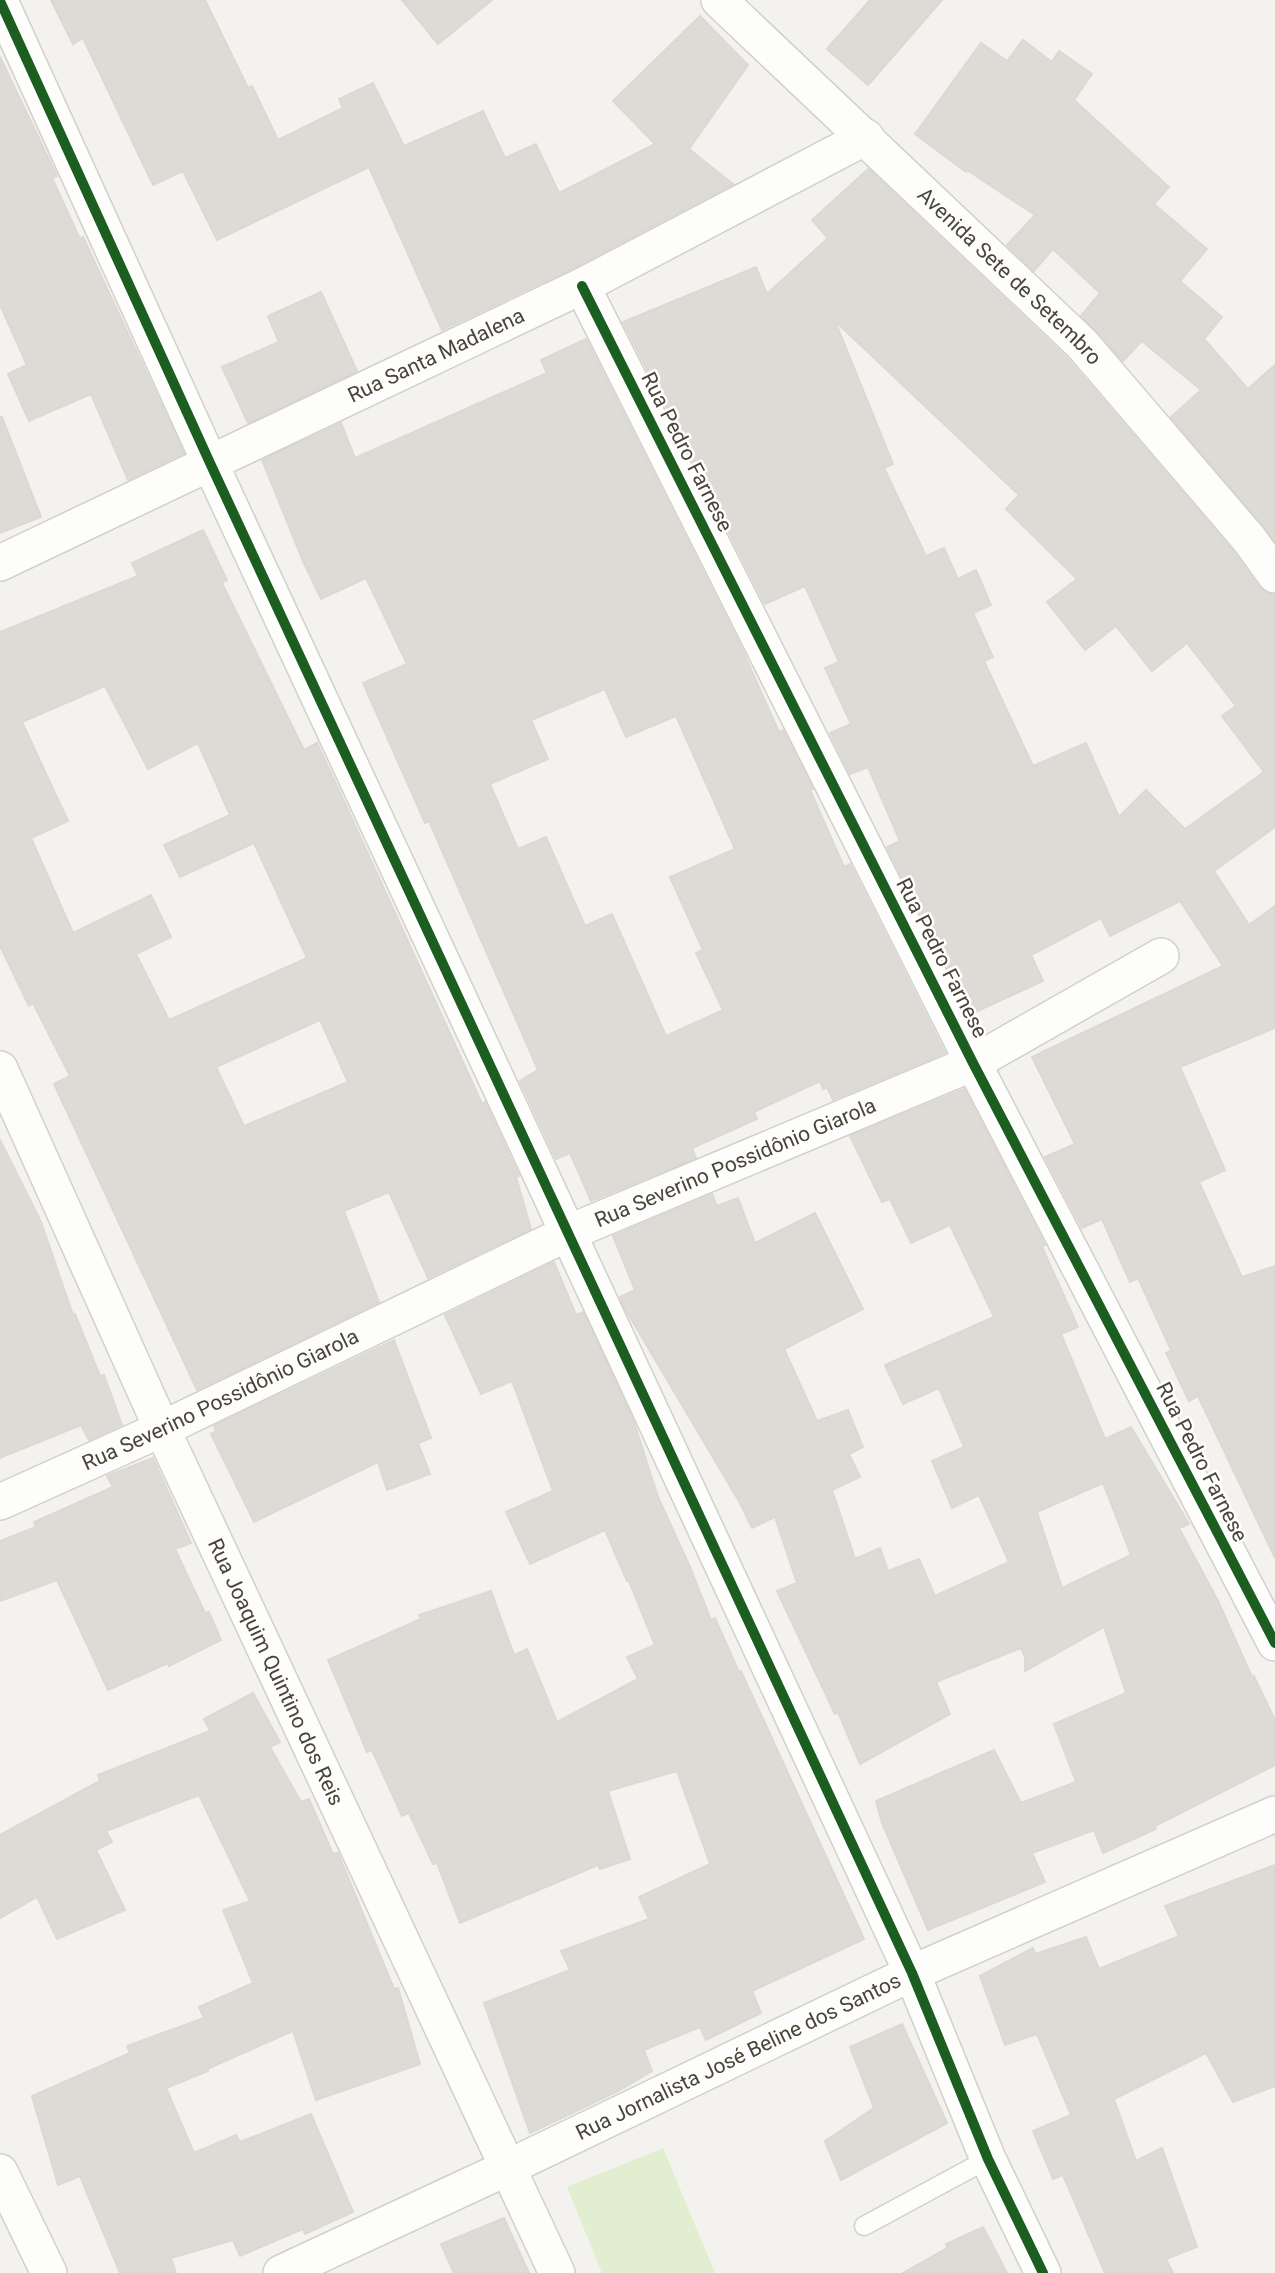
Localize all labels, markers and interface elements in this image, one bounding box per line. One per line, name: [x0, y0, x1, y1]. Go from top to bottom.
street label: Avenida Sete de Setembro: [913, 183, 1106, 370]
street label: Rua Santa Madalena: [344, 303, 528, 408]
street label: Rua Pedro Farnese: [636, 368, 738, 536]
street label: Rua Pedro Farnese: [891, 874, 993, 1042]
street label: Rua Severino Possidônio Giarola: [591, 1093, 880, 1232]
street label: Rua Severino Possidônio Giarola: [79, 1324, 362, 1475]
street label: Rua Pedro Farnese: [1151, 1378, 1253, 1546]
street label: Rua Joaquim Quintino dos Reis: [203, 1535, 348, 1809]
street label: Rua Jornalista José Beline dos Santos: [572, 1968, 905, 2145]

